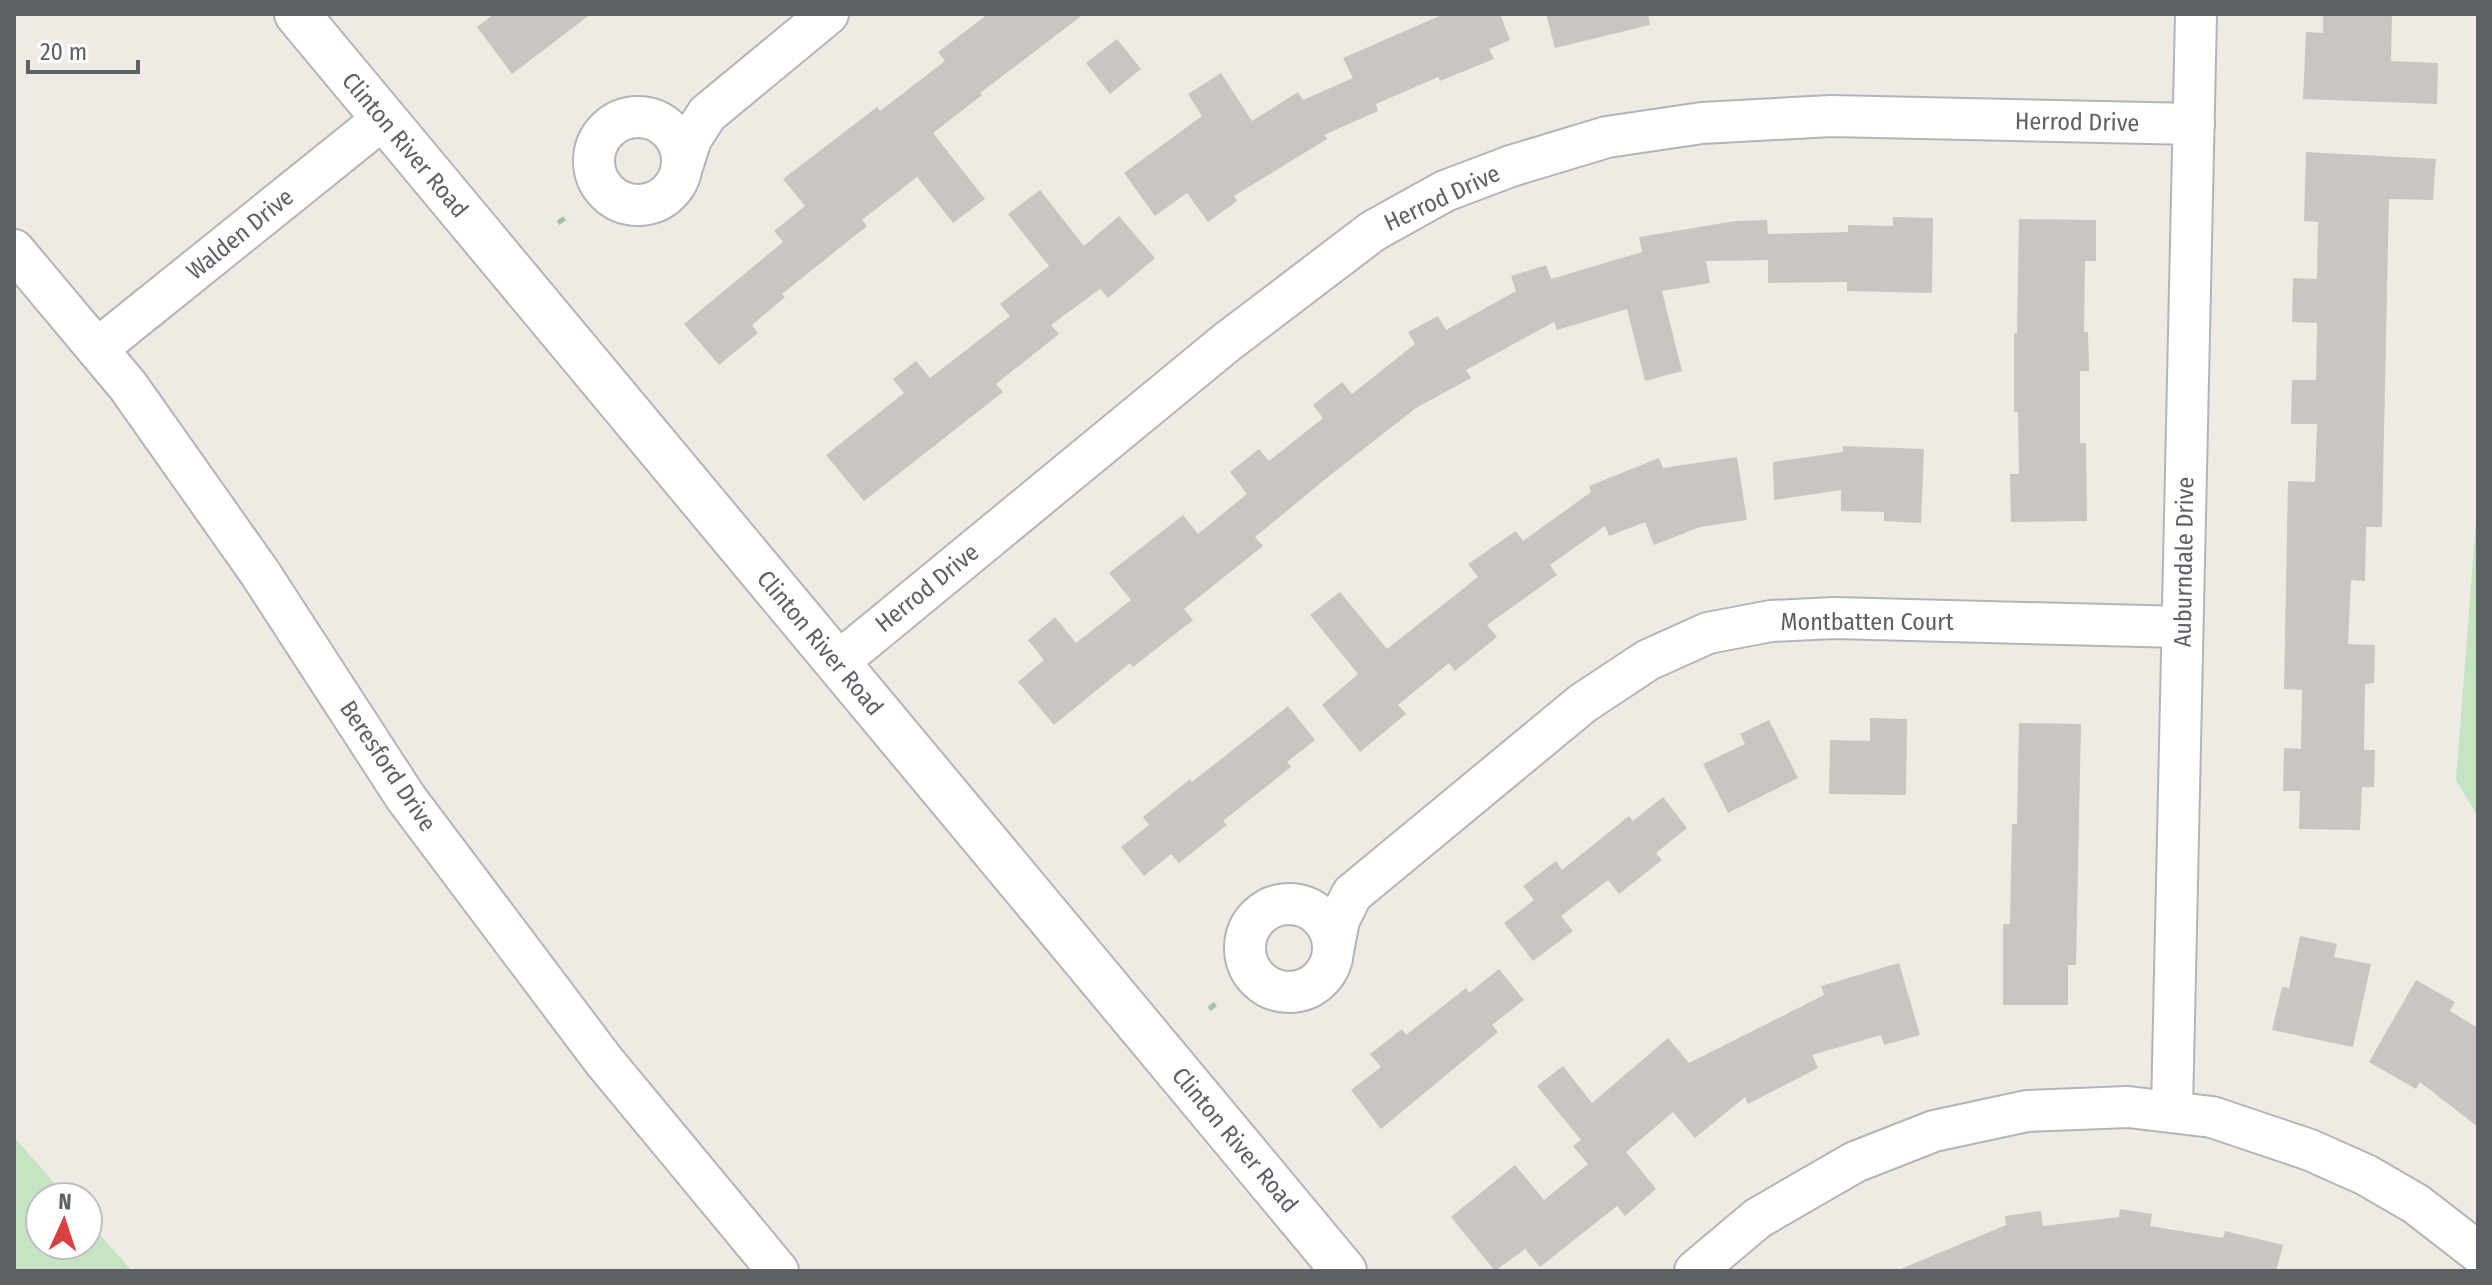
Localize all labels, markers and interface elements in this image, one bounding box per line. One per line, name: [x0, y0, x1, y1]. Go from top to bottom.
scale bar: [28, 24, 138, 74]
text: 20 m: [40, 38, 87, 66]
street label: Clinton River Road: [336, 67, 474, 223]
street label: Herrod Drive: [2015, 107, 2139, 137]
street label: Herrod Drive: [1380, 159, 1504, 237]
street label: Walden Drive: [181, 183, 299, 285]
street label: Auburndale Drive: [2169, 477, 2199, 647]
street label: Herrod Drive: [870, 538, 984, 638]
street label: Clinton River Road: [751, 565, 889, 721]
street label: Montbatten Court: [1780, 608, 1954, 636]
street label: Beresford Drive: [334, 695, 442, 837]
street label: Clinton River Road: [1166, 1062, 1304, 1218]
north arrow: [24, 1181, 104, 1261]
text: N: [58, 1188, 72, 1215]

